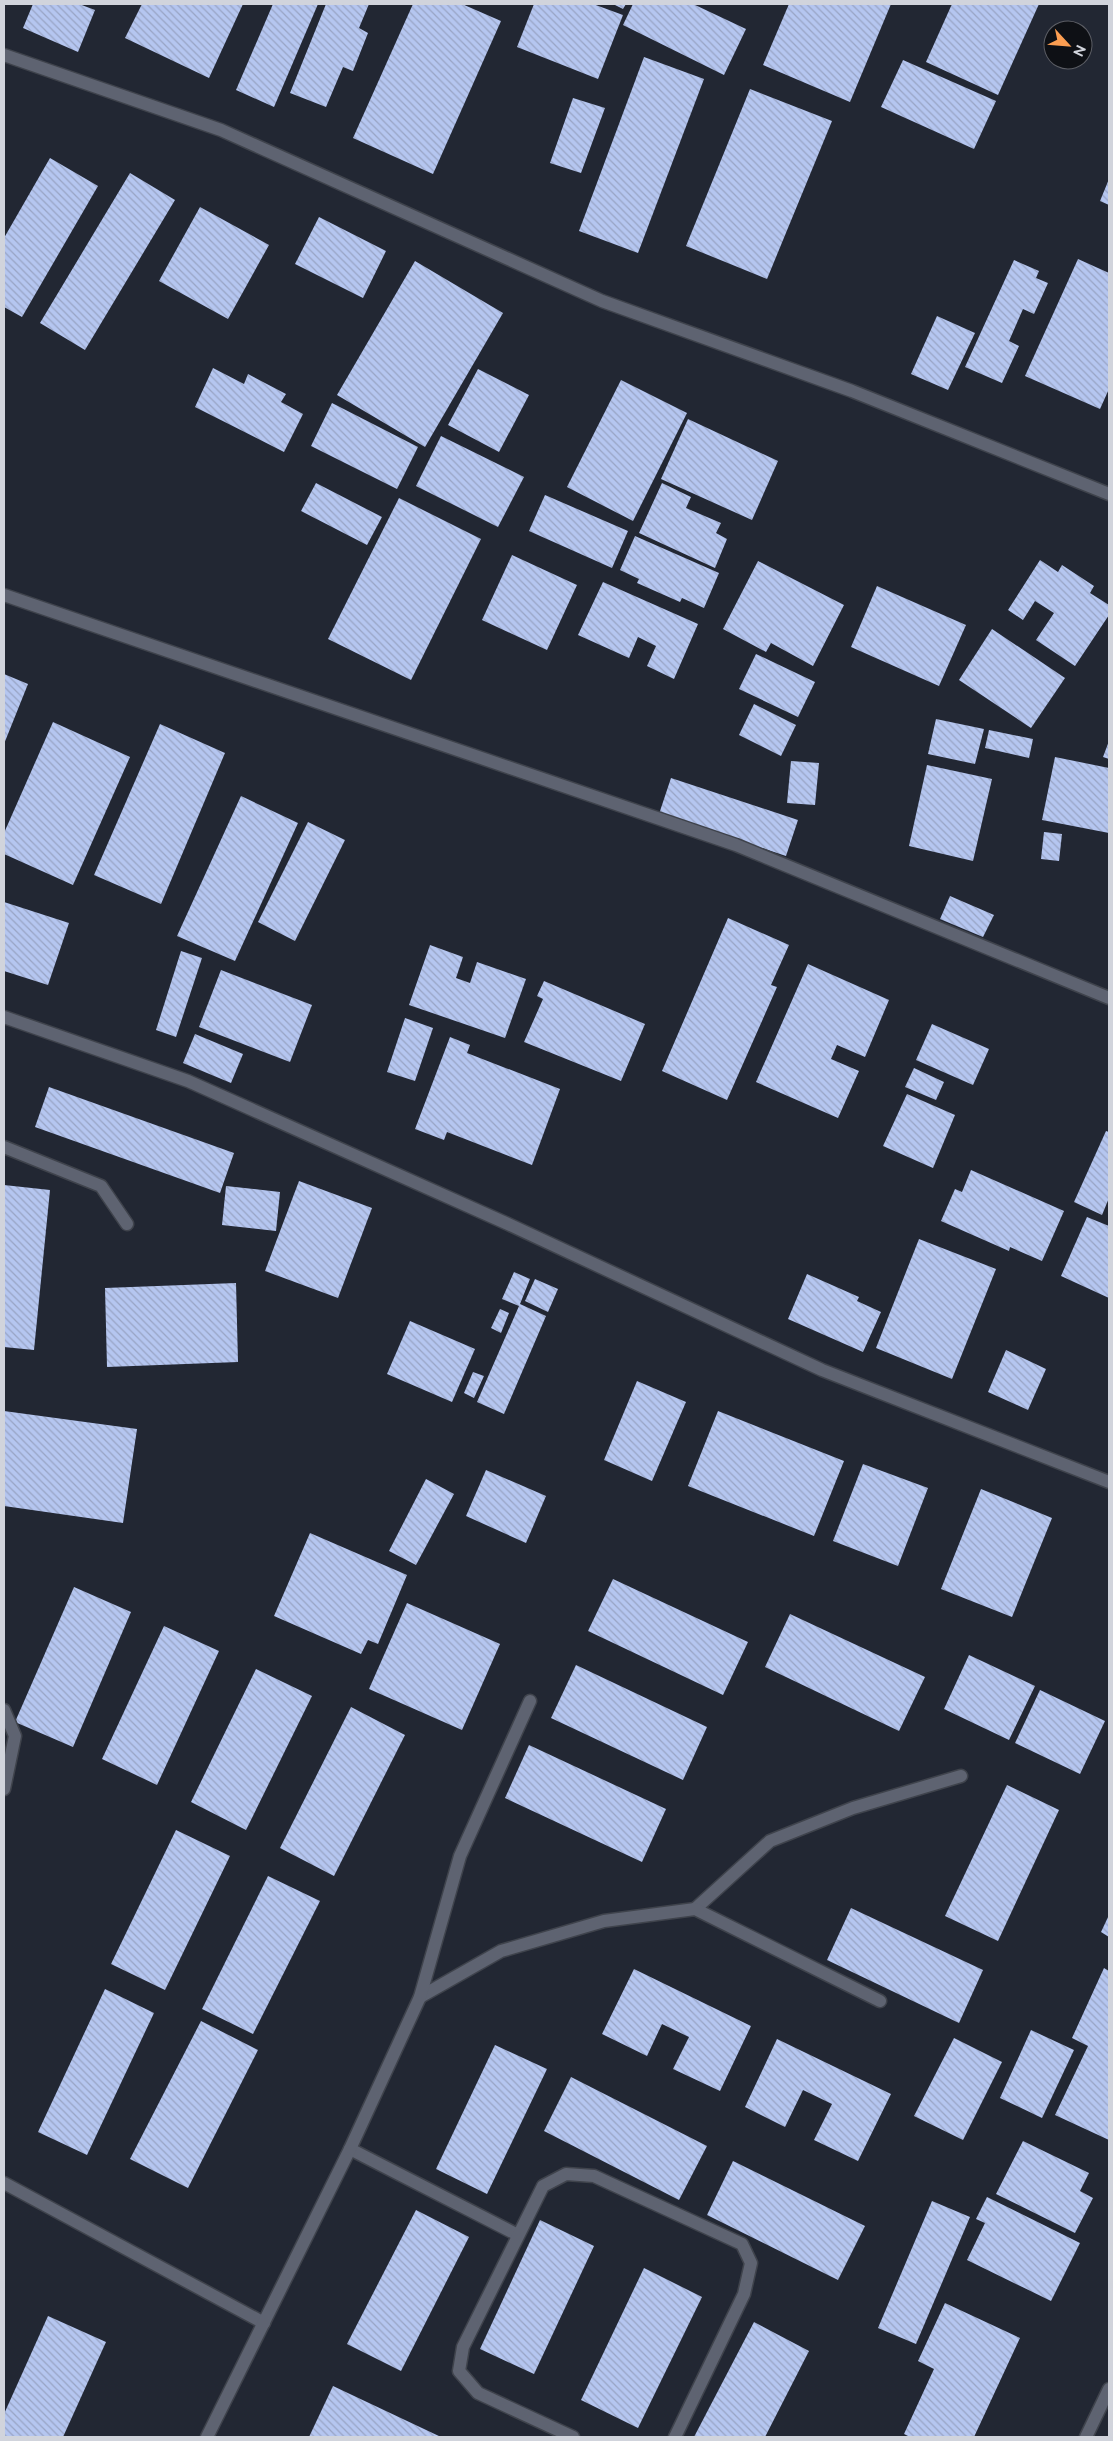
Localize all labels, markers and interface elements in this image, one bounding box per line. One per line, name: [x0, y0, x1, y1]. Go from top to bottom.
north arrow: [1043, 20, 1093, 70]
text: N: [1070, 42, 1089, 59]

